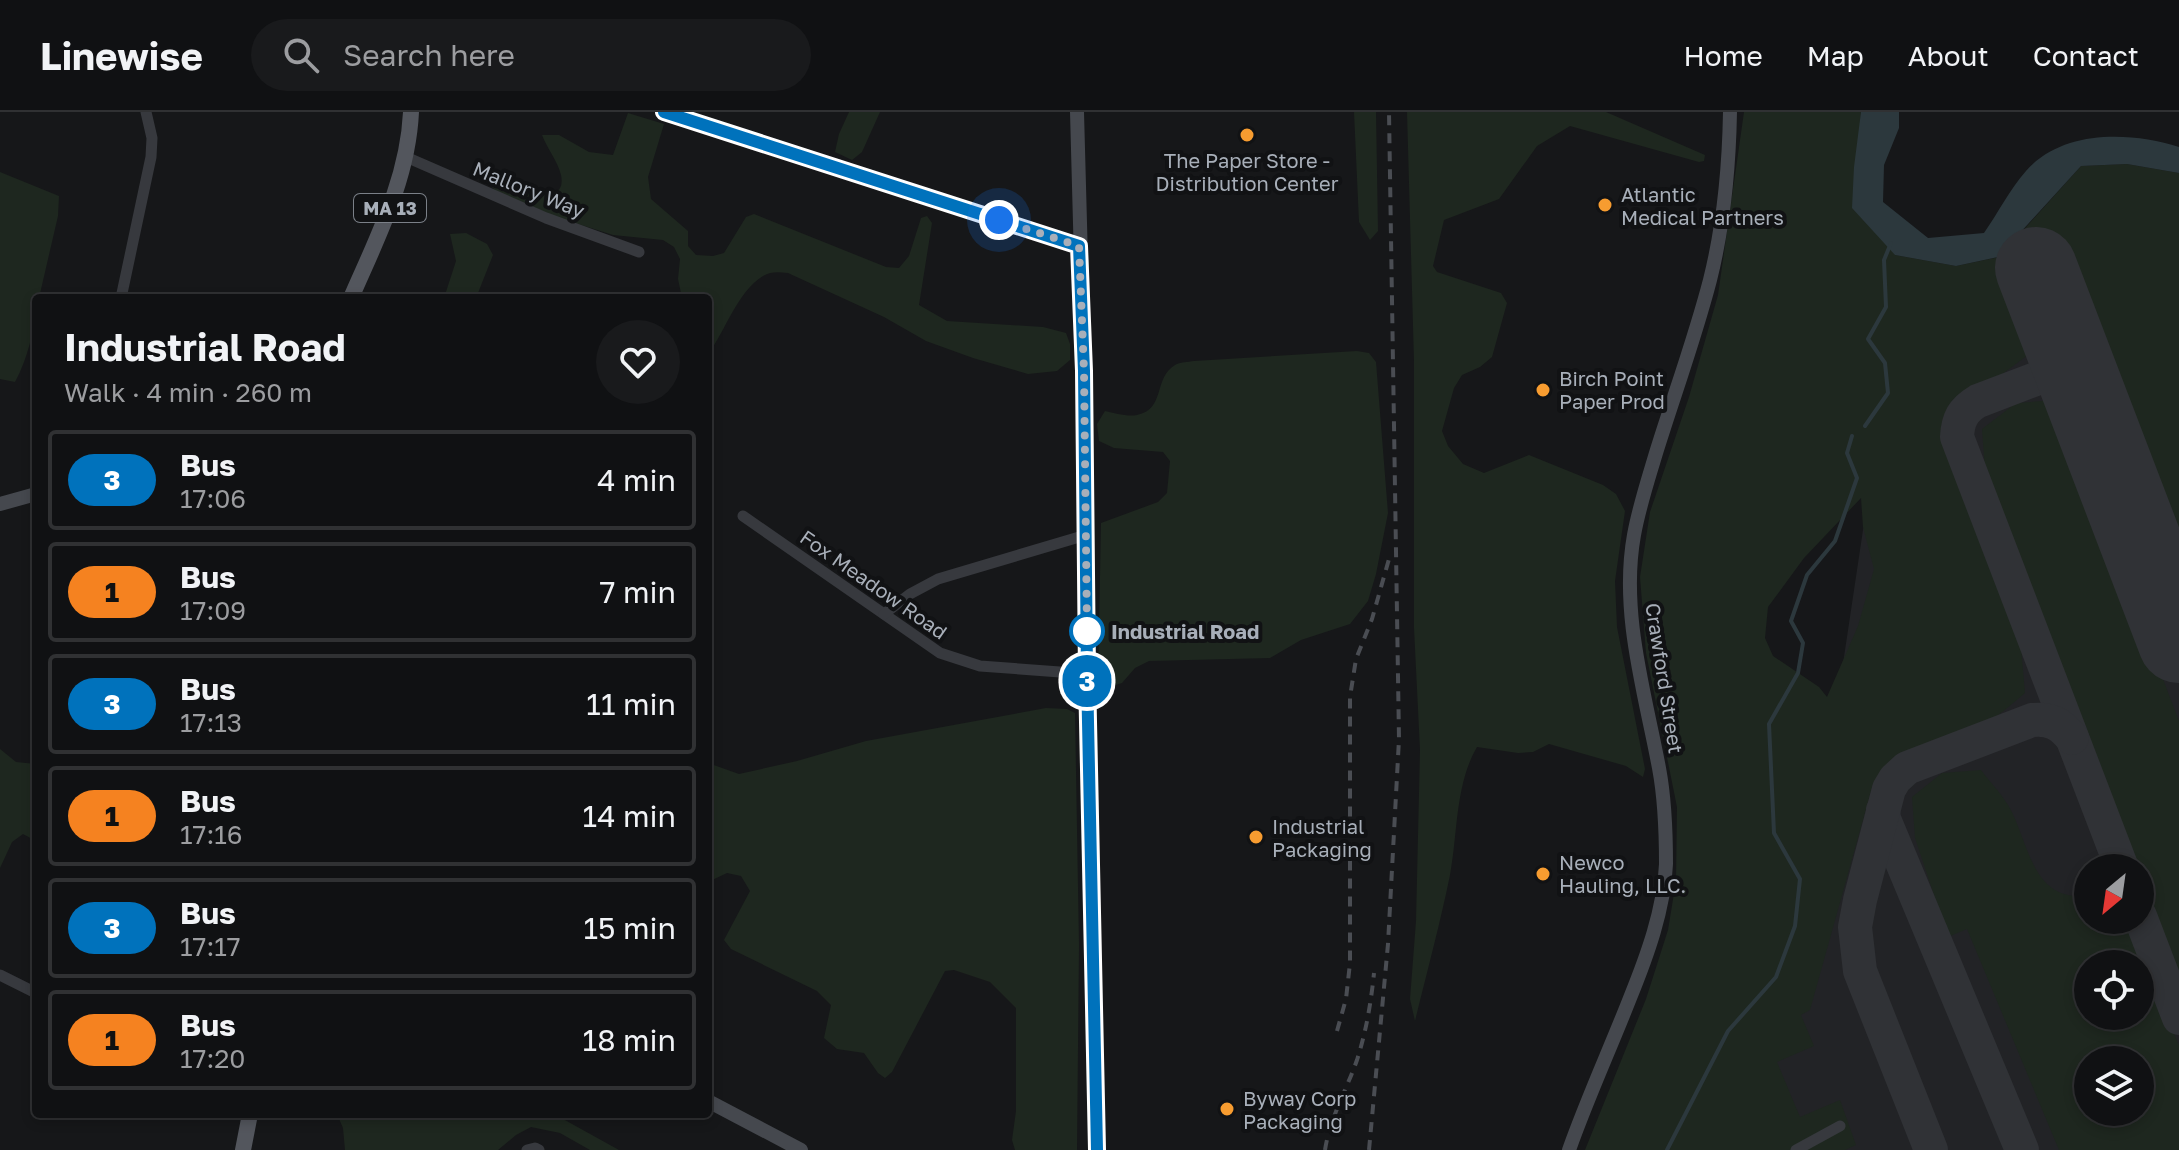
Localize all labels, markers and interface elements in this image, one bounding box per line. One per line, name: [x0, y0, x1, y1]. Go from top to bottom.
search box: [251, 19, 811, 91]
text: Linewise: [40, 33, 203, 78]
icon: search: [279, 33, 323, 77]
text: Search here: [343, 37, 515, 73]
text: Home: [1684, 39, 1763, 72]
text: Map: [1807, 39, 1864, 72]
text: About: [1908, 39, 1989, 72]
text: Contact: [2033, 39, 2139, 72]
marker: The Paper Store - Distribution Center: [1238, 126, 1256, 144]
place label: The Paper Store - Distribution Center: [1156, 148, 1339, 195]
street label: Mallory Way: [470, 156, 588, 222]
place label: Atlantic Medical Partners: [1621, 182, 1784, 229]
road number: MA 13: [354, 194, 426, 222]
marker: Atlantic Medical Partners: [1596, 196, 1614, 214]
your location: [979, 200, 1019, 240]
button: heart: [596, 320, 680, 404]
text: Industrial Road: [64, 324, 346, 369]
place label: Birch Point Paper Prod: [1559, 366, 1665, 413]
text: Walk · 4 min · 260 m: [64, 377, 312, 408]
marker: Birch Point Paper Prod: [1534, 381, 1552, 399]
text: Bus: [180, 447, 236, 483]
text: 4 min: [597, 462, 676, 498]
text: 3: [103, 463, 121, 496]
text: 17:06: [180, 483, 246, 514]
street label: Fox Meadow Road: [796, 524, 952, 644]
text: Bus: [180, 559, 236, 595]
text: 7 min: [600, 574, 676, 610]
text: 1: [105, 575, 119, 608]
text: 17:09: [180, 595, 246, 626]
street label: Crawford Street: [1641, 601, 1689, 755]
marker: Industrial Road: [1070, 614, 1104, 648]
place label: Industrial Road: [1111, 619, 1259, 643]
line badge: 3: [1061, 655, 1113, 707]
text: 3: [1078, 664, 1096, 697]
text: Bus: [180, 671, 236, 707]
text: 11 min: [586, 686, 676, 722]
text: 3: [103, 687, 121, 720]
text: 17:13: [180, 707, 242, 738]
text: Bus: [180, 783, 236, 819]
text: 14 min: [583, 798, 676, 834]
text: 1: [105, 799, 119, 832]
place label: Industrial Packaging: [1272, 814, 1372, 861]
text: 17:16: [180, 819, 243, 850]
marker: Industrial Packaging: [1247, 828, 1265, 846]
place label: Newco Hauling, LLC.: [1559, 850, 1686, 897]
north arrow: [2074, 854, 2154, 934]
map controls: [2074, 854, 2154, 1126]
marker: Newco Hauling, LLC.: [1534, 865, 1552, 883]
text: Bus: [180, 895, 236, 931]
text: 15 min: [584, 910, 676, 946]
text: 3: [103, 911, 121, 944]
text: 17:17: [180, 931, 241, 962]
button: locate: [2074, 950, 2154, 1030]
text: Bus: [180, 1007, 236, 1043]
text: 18 min: [583, 1022, 676, 1058]
text: 1: [105, 1023, 119, 1056]
text: 17:20: [180, 1043, 245, 1074]
button: layers: [2074, 1046, 2154, 1126]
place label: Byway Corp Packaging: [1243, 1086, 1356, 1133]
marker: Byway Corp Packaging: [1218, 1100, 1236, 1118]

